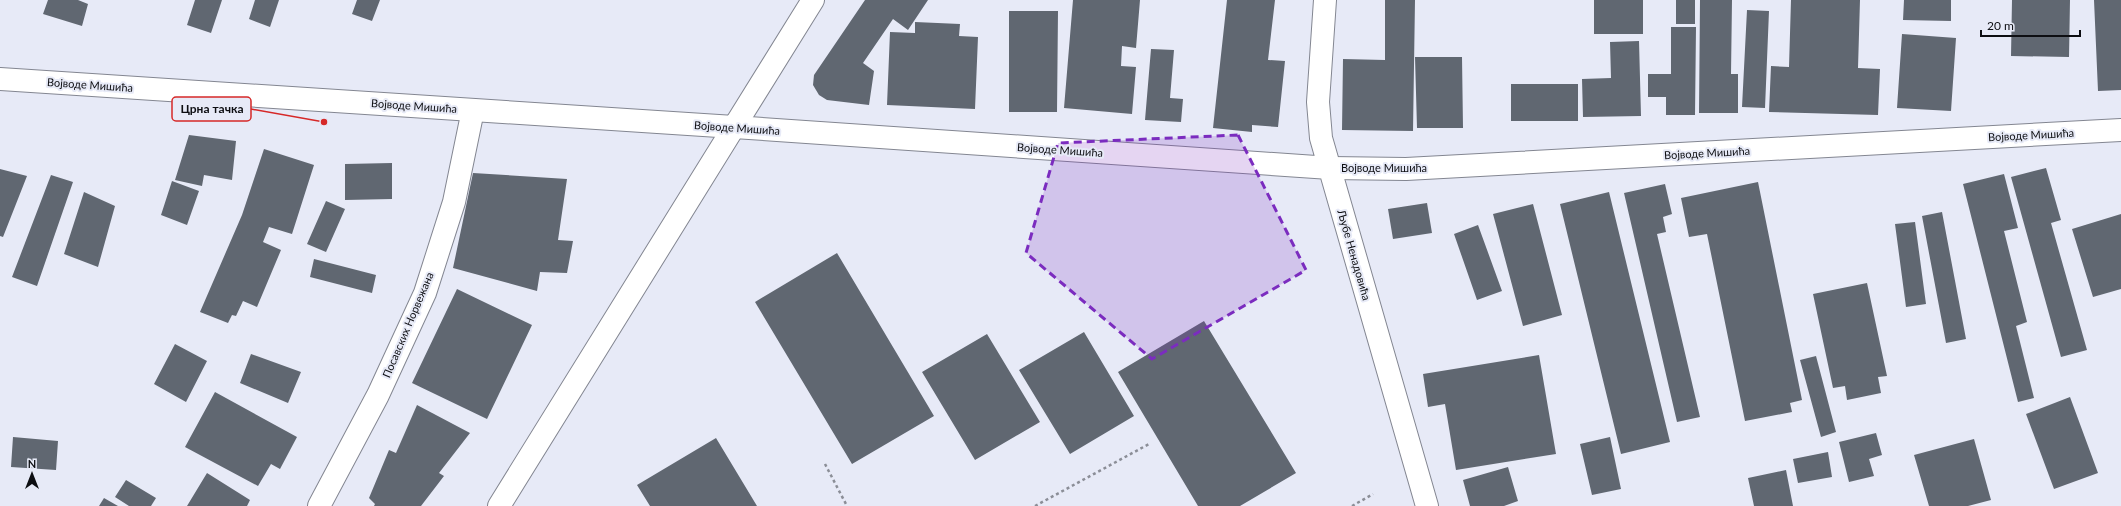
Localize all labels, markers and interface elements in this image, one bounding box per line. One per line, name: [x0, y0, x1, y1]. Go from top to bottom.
scale bar: [1981, 12, 2080, 38]
text: 20 m: [1987, 18, 2014, 33]
street label: Војводе Мишића: [47, 75, 133, 94]
street label: Војводе Мишића: [371, 96, 457, 115]
callout: Црна тачка: [172, 97, 251, 121]
text: Црна тачка: [180, 101, 244, 116]
street label: Војводе Мишића: [694, 118, 780, 137]
street label: Војводе Мишића: [1988, 126, 2074, 143]
street label: Војводе Мишића: [1017, 140, 1103, 159]
street label: Војводе Мишића: [1664, 144, 1750, 161]
street label: Војводе Мишића: [1341, 161, 1427, 174]
street label: Љубе Ненадовића: [1335, 207, 1374, 302]
street label: Посавских Норвежана: [379, 270, 436, 380]
north arrow: [12, 454, 52, 494]
text: N: [28, 457, 36, 470]

